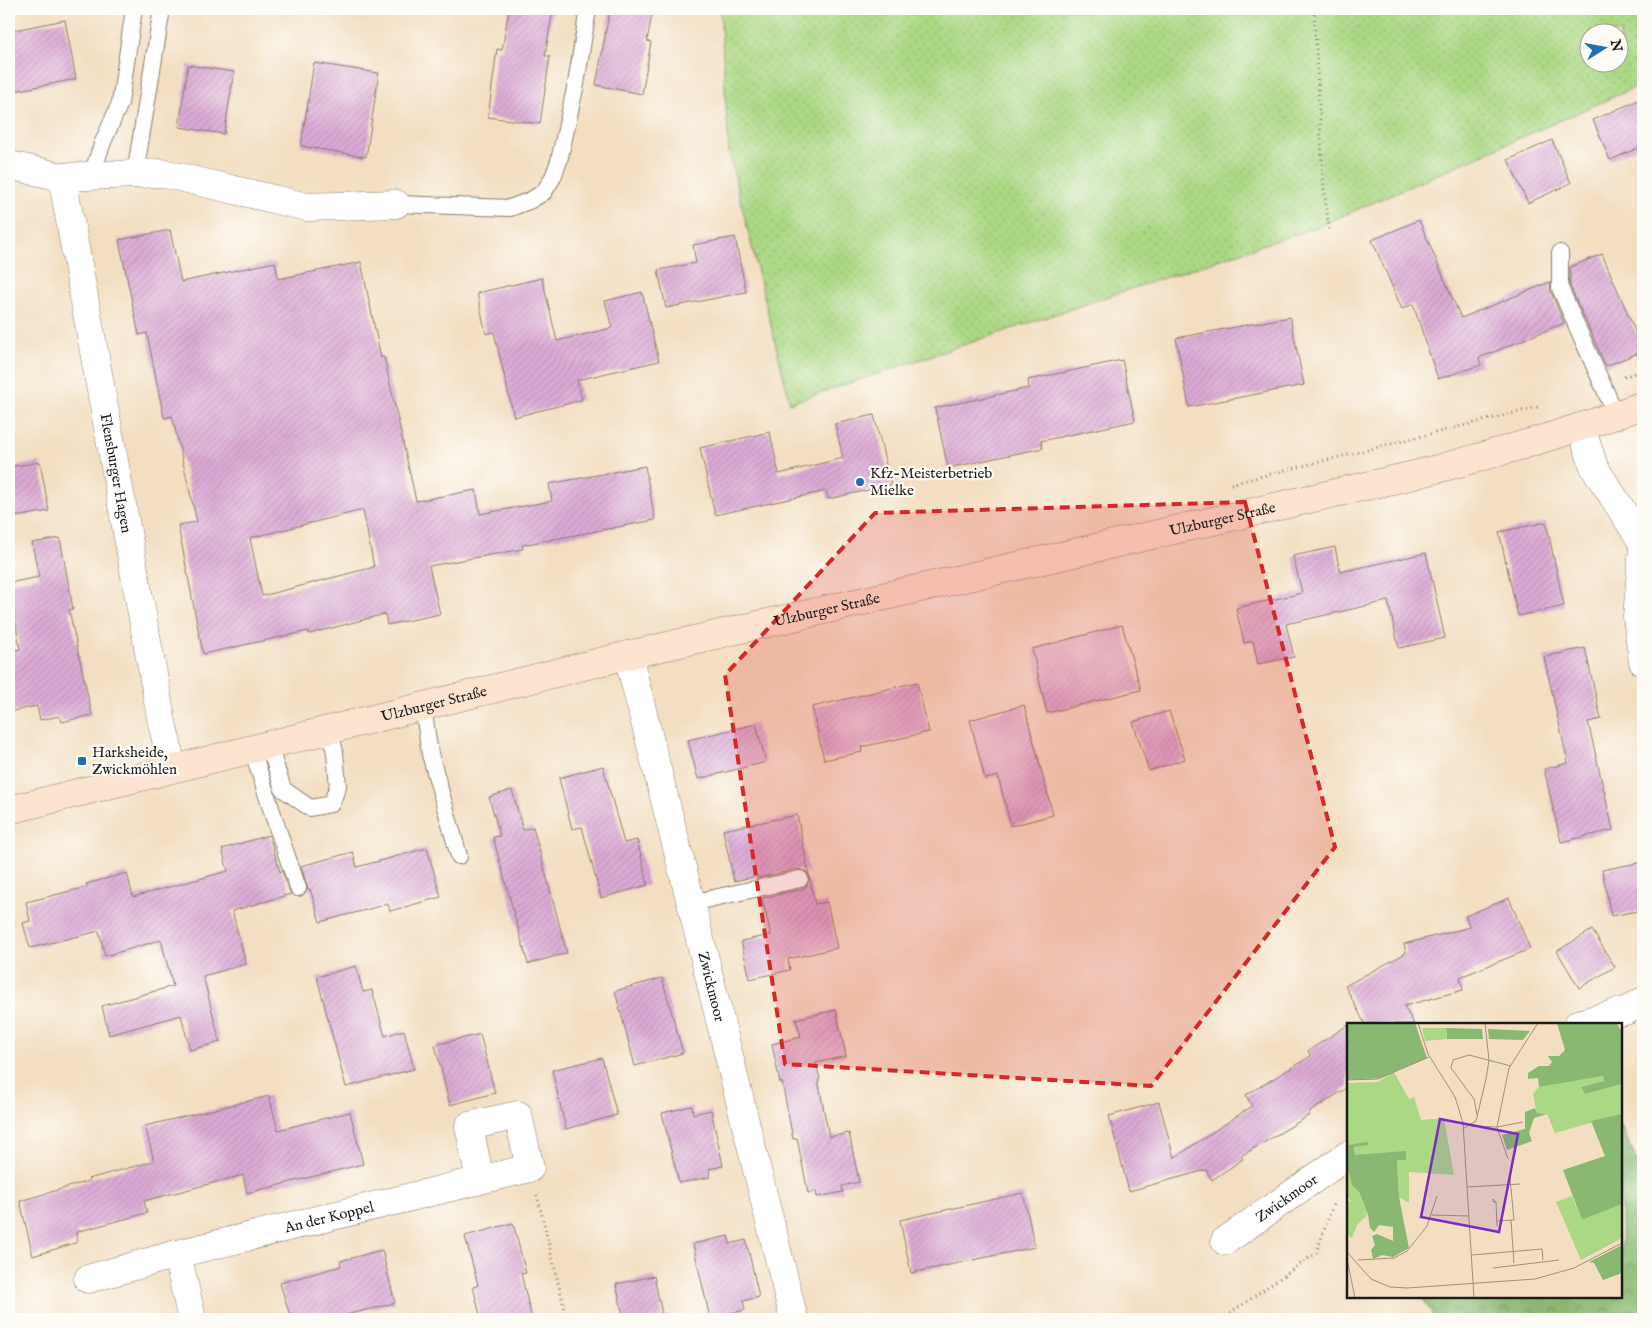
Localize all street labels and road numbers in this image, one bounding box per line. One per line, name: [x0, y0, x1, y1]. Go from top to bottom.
street label: Flensburger Hagen: [96, 412, 136, 534]
street label: Ulzburger Straße: [1168, 497, 1278, 540]
street label: Ulzburger Straße: [772, 588, 882, 631]
street label: Ulzburger Straße: [379, 681, 489, 726]
street label: Zwickmoor: [694, 949, 730, 1024]
street label: Zwickmoor: [1252, 1169, 1322, 1226]
street label: An der Koppel: [282, 1197, 377, 1237]

